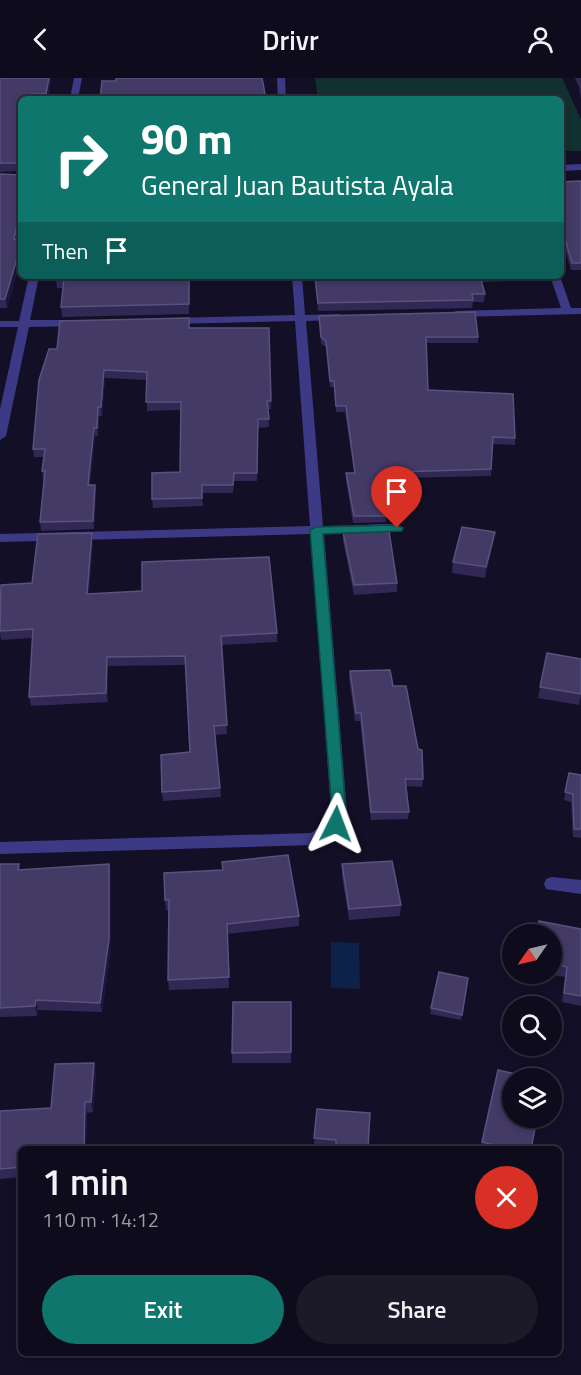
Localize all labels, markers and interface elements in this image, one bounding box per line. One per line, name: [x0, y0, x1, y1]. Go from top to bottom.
text: Drivr: [262, 19, 319, 60]
icon: back: [24, 23, 57, 56]
icon: person: [524, 23, 557, 56]
text: 90 m: [141, 106, 233, 170]
icon: right: [42, 120, 120, 198]
text: General Juan Bautista Ayala: [141, 164, 454, 205]
text: Then: [42, 234, 88, 268]
icon: arrive: [100, 234, 133, 267]
pin: [371, 466, 422, 528]
icon: arrive: [380, 475, 413, 508]
position arrow: [304, 792, 368, 856]
north arrow: [502, 924, 562, 984]
map controls: [502, 924, 562, 1128]
button: search: [502, 996, 562, 1056]
button: layers: [502, 1068, 562, 1128]
text: 1 min: [42, 1154, 129, 1209]
button: close: [475, 1166, 538, 1229]
text: 110 m · 14:12: [42, 1204, 159, 1235]
button: Exit: [42, 1275, 284, 1344]
button: Share: [296, 1275, 538, 1344]

